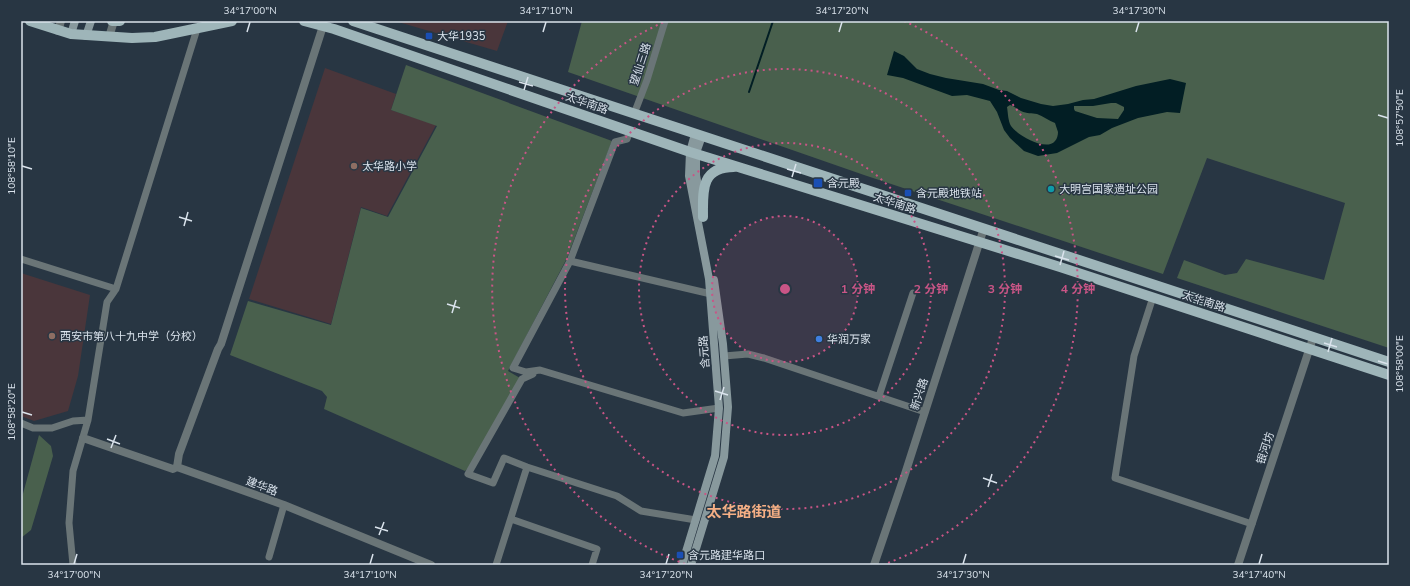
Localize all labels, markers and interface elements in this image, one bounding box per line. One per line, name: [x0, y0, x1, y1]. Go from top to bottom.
text: 34°17'00"N: [223, 4, 277, 18]
text: 34°17'10"N: [519, 4, 573, 18]
text: 34°17'20"N: [815, 4, 869, 18]
text: 34°17'30"N: [1112, 4, 1166, 18]
place label: 大华1935: [437, 29, 486, 44]
marker: 大华1935: [424, 31, 434, 41]
street label: 望仙三路: [627, 41, 654, 87]
street label: 太华南路: [564, 89, 610, 118]
text: 108°57'50"E: [1393, 89, 1407, 147]
text: 108°58'10"E: [5, 137, 19, 195]
place label: 太华路小学: [362, 159, 417, 174]
marker: 太华路小学: [349, 161, 359, 171]
place label: 含元殿: [827, 176, 860, 191]
marker: 含元殿: [812, 177, 824, 189]
place label: 大明宫国家遗址公园: [1059, 182, 1158, 197]
marker: 大明宫国家遗址公园: [1046, 184, 1056, 194]
place label: 含元殿地铁站: [916, 186, 982, 201]
marker: 含元殿地铁站: [903, 188, 913, 198]
street label: 太华南路: [872, 190, 918, 217]
text: 1 分钟: [841, 281, 875, 297]
text: 2 分钟: [914, 281, 948, 297]
text: 3 分钟: [988, 281, 1022, 297]
text: 4 分钟: [1061, 281, 1095, 297]
centre of rings: [778, 282, 792, 296]
street label: 太华南路: [1181, 288, 1227, 315]
place label: 西安市第八十九中学（分校）: [60, 329, 203, 344]
marker: 西安市第八十九中学（分校）: [47, 331, 57, 341]
place label: 华润万家: [827, 332, 871, 347]
marker: 华润万家: [814, 334, 824, 344]
street label: 含元路: [696, 335, 713, 369]
text: 108°58'00"E: [1393, 335, 1407, 393]
street label: 新兴路: [907, 376, 932, 412]
text: 108°58'20"E: [5, 383, 19, 441]
street label: 银河坊: [1253, 430, 1278, 466]
street label: 建华路: [244, 474, 280, 499]
district label: 太华路街道: [706, 502, 782, 522]
place label: 含元路建华路口: [688, 548, 765, 563]
marker: 含元路建华路口: [675, 550, 685, 560]
text: 34°17'00"N: [47, 568, 101, 582]
text: 34°17'10"N: [343, 568, 397, 582]
text: 34°17'20"N: [639, 568, 693, 582]
text: 34°17'30"N: [936, 568, 990, 582]
text: 34°17'40"N: [1232, 568, 1286, 582]

